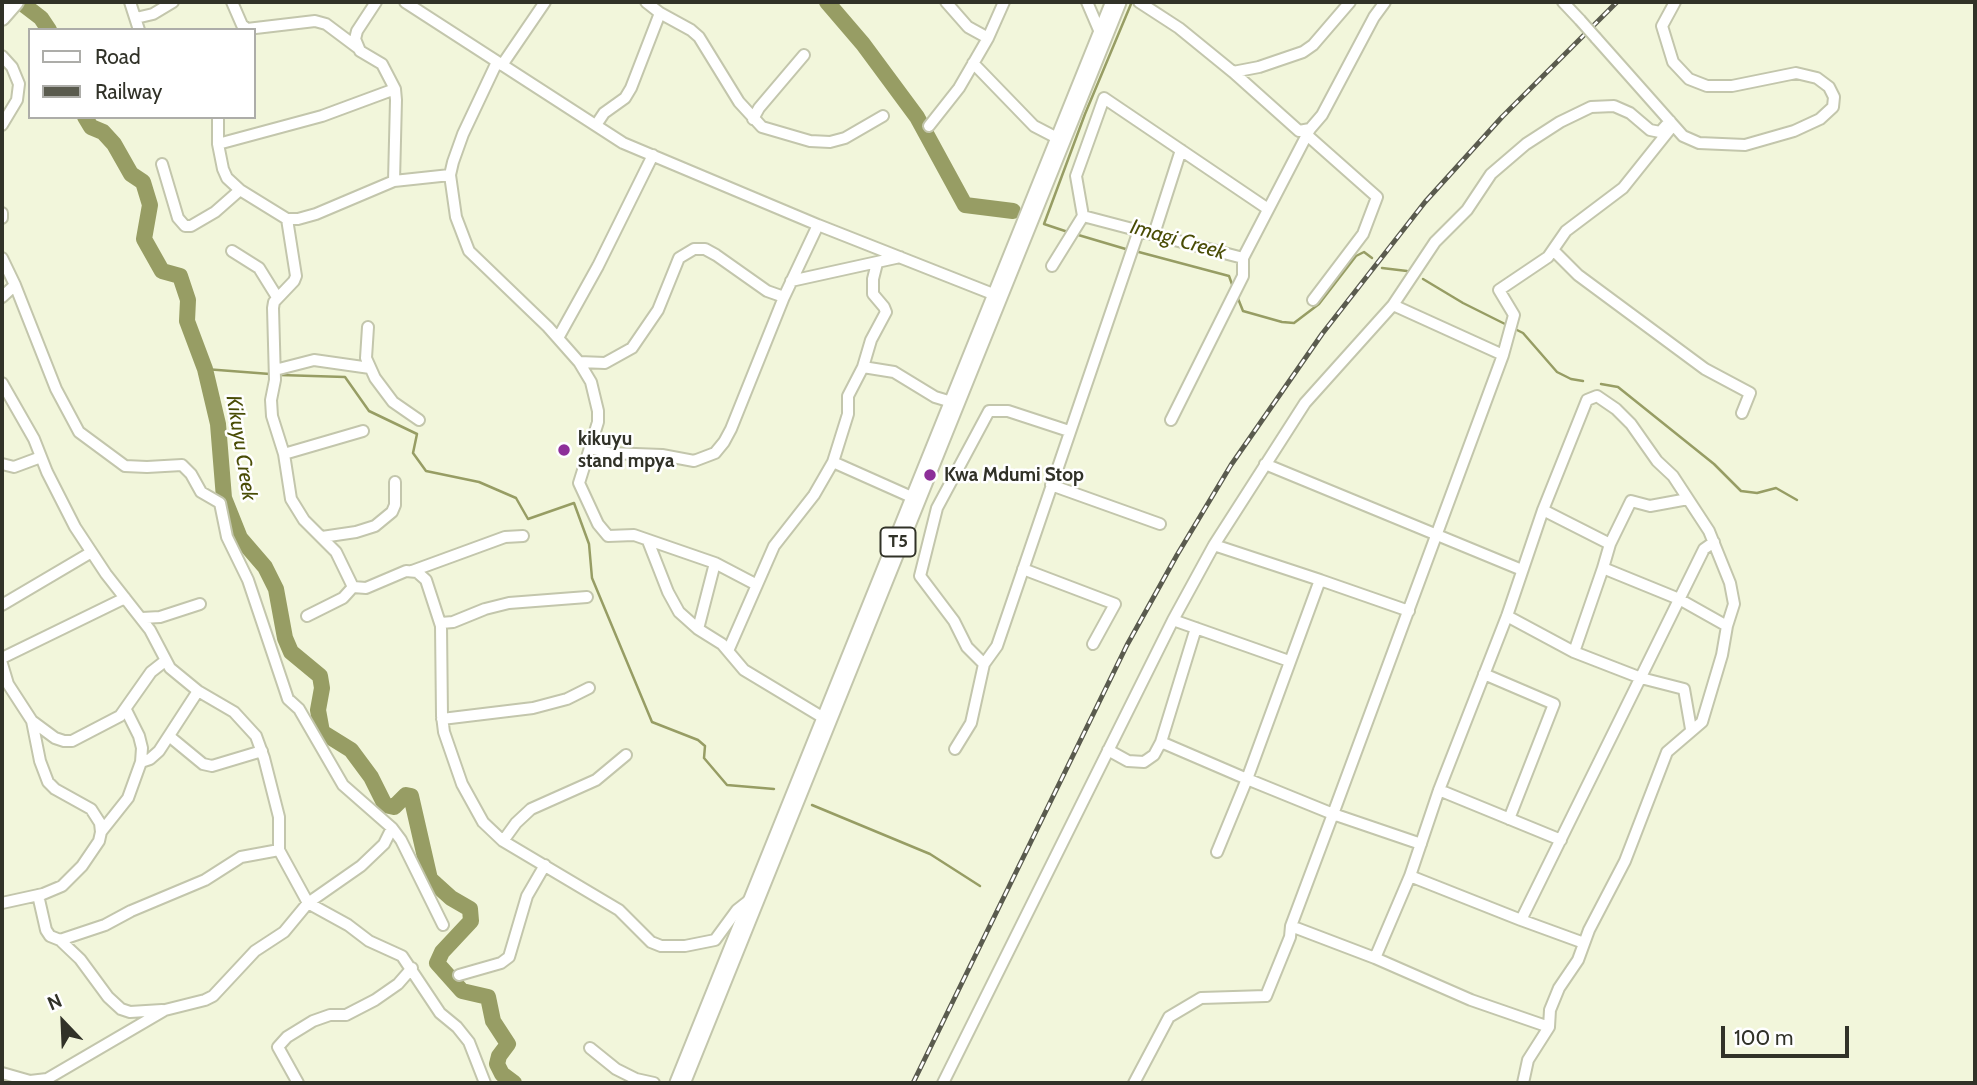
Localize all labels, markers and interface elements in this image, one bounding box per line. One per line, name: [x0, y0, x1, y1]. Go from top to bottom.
legend: [28, 28, 256, 119]
text: Road: [95, 44, 141, 69]
text: Railway: [95, 79, 162, 104]
water label: Imagi Creek: [1127, 214, 1229, 266]
water label: Kikuyu Creek: [220, 394, 262, 502]
place label: kikuyu stand mpya: [578, 428, 674, 472]
marker: kikuyu stand mpya: [556, 442, 572, 458]
place label: Kwa Mdumi Stop: [944, 464, 1084, 486]
marker: Kwa Mdumi Stop: [922, 467, 938, 483]
road number: T5: [880, 528, 916, 556]
north arrow: [28, 987, 98, 1057]
text: N: [44, 989, 65, 1015]
scale bar: [1725, 1012, 1853, 1056]
text: 100 m: [1734, 1025, 1793, 1050]

